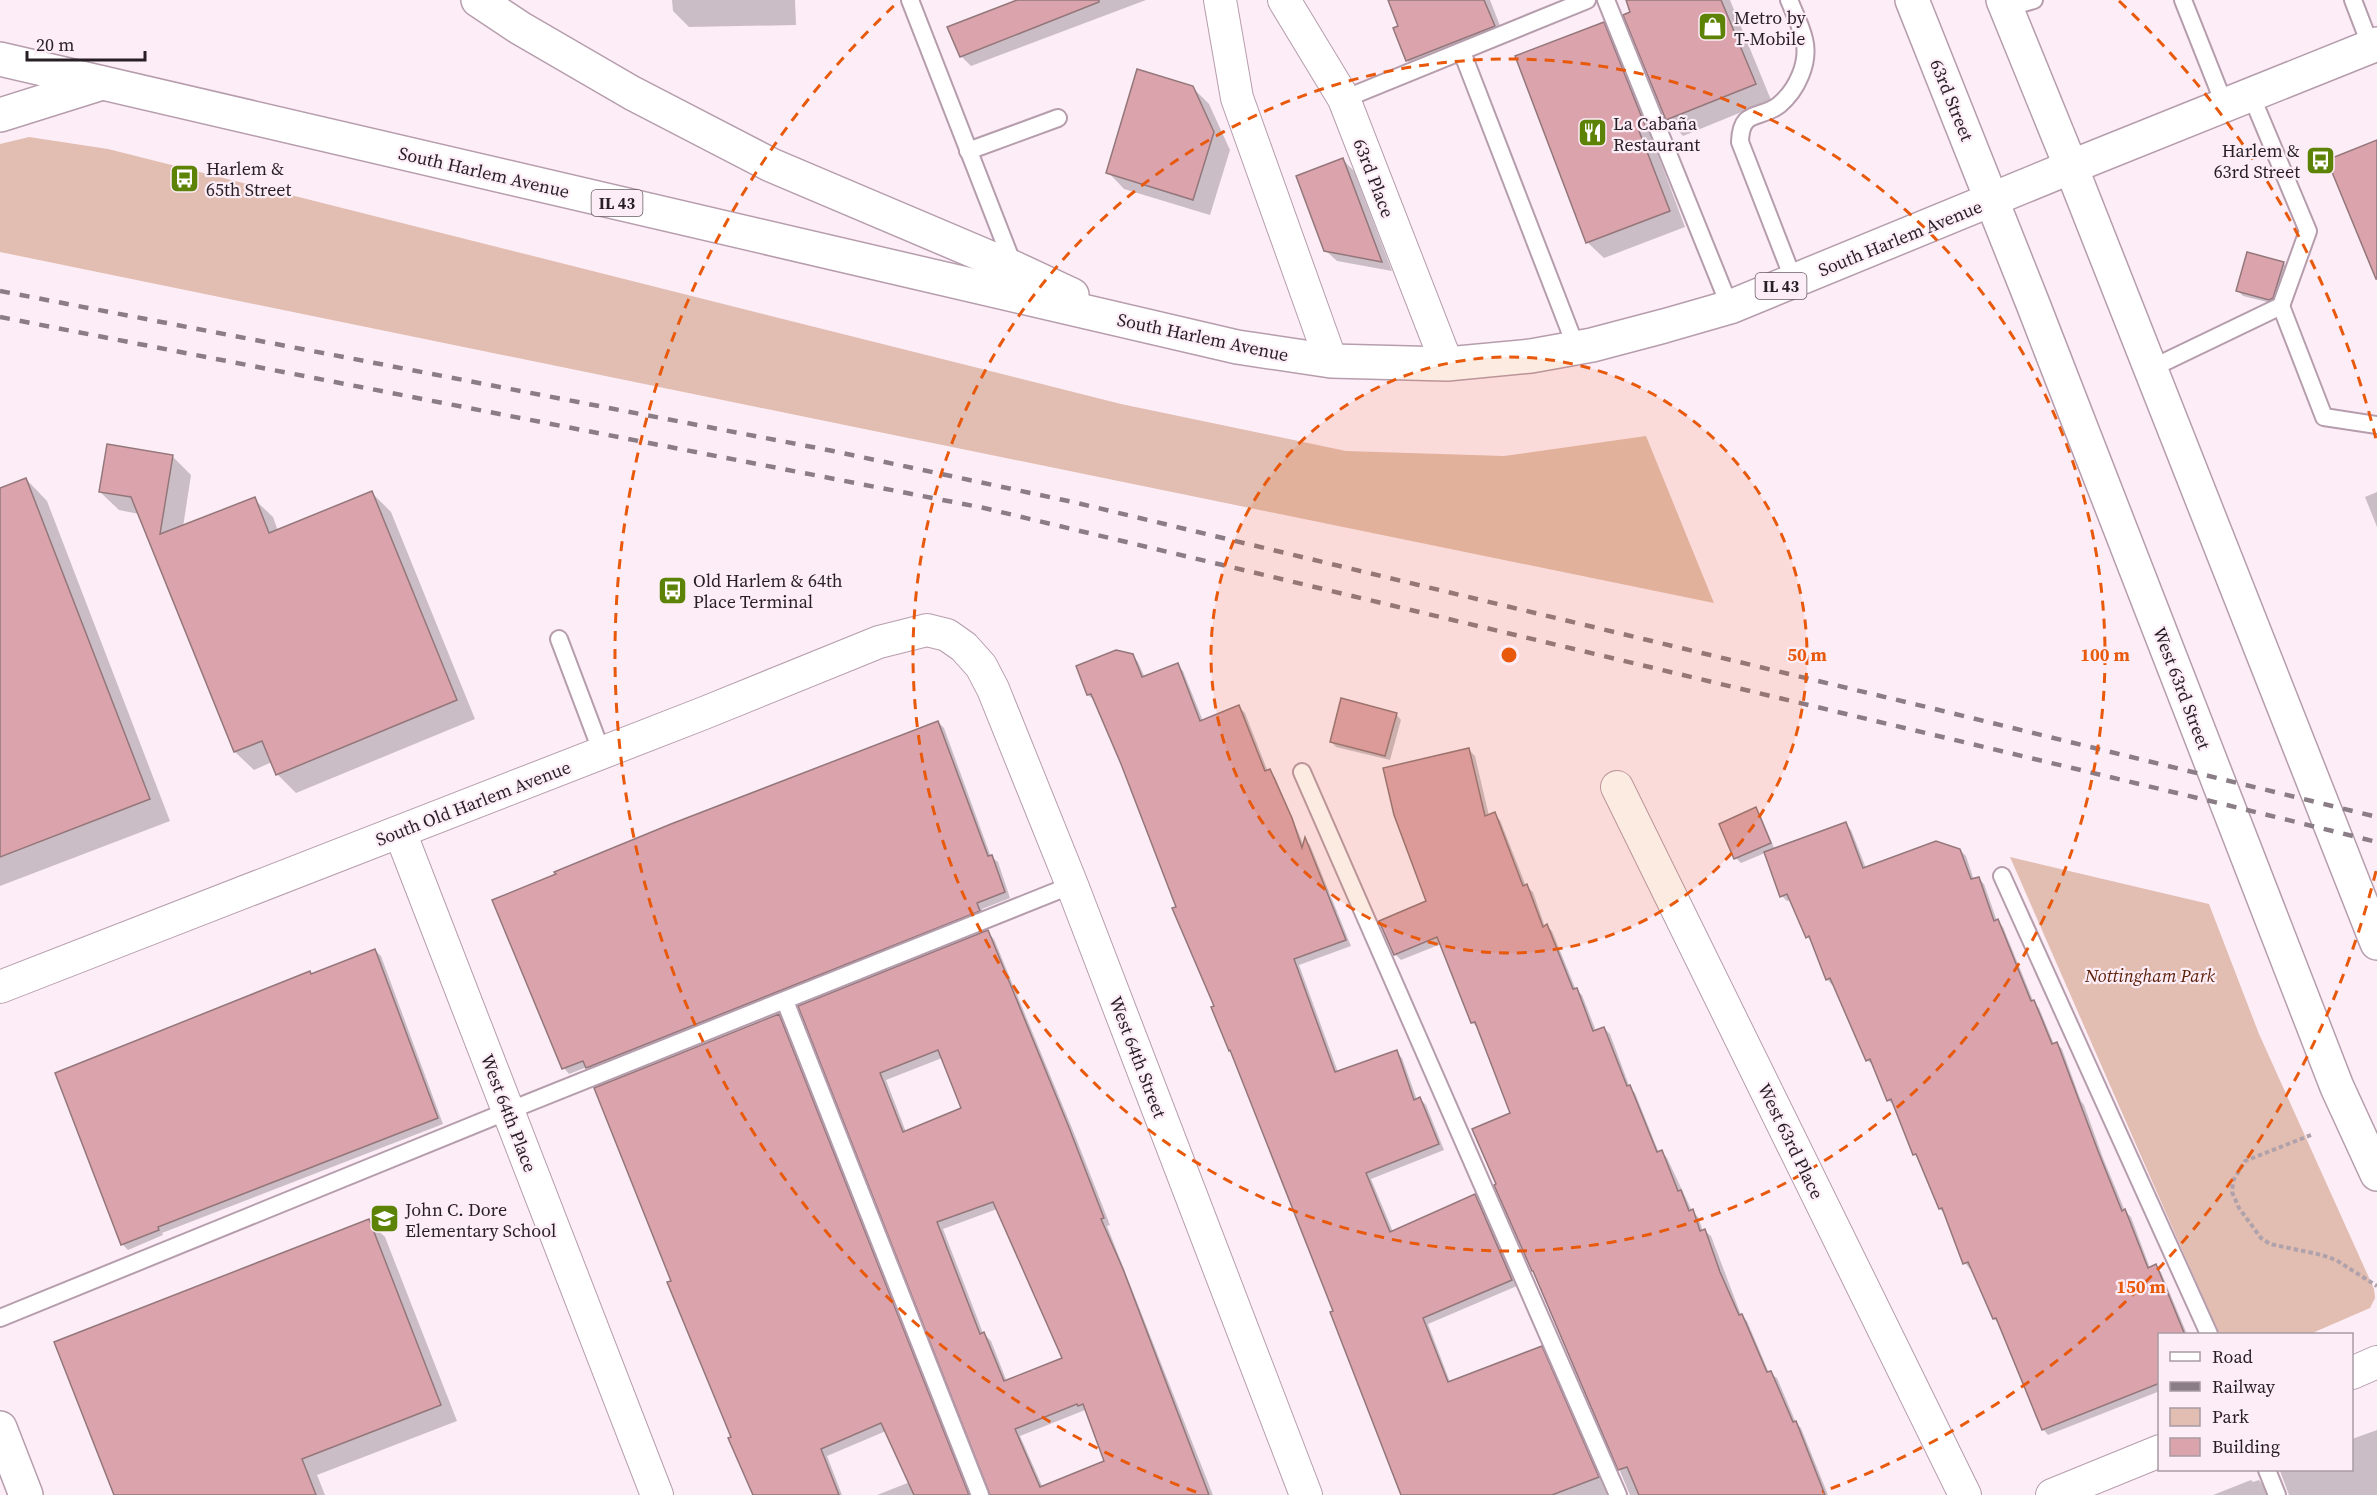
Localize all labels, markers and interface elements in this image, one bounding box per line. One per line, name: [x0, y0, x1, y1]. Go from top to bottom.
place label: Metro by T-Mobile: [1734, 5, 1807, 51]
shop icon: Metro by T-Mobile: [1697, 11, 1729, 43]
scale bar: [27, 24, 146, 62]
text: 20 m: [36, 32, 74, 57]
street label: 63rd Street: [1924, 55, 1980, 145]
place label: La Cabaña Restaurant: [1613, 111, 1700, 157]
restaurant icon: La Cabaña Restaurant: [1576, 117, 1608, 149]
street label: 63rd Place: [1348, 135, 1400, 221]
place label: Harlem & 63rd Street: [2214, 138, 2300, 184]
street label: South Harlem Avenue: [396, 140, 572, 204]
bus stop icon: Harlem & 63rd Street: [2305, 144, 2337, 176]
place label: Harlem & 65th Street: [206, 156, 292, 202]
bus stop icon: Harlem & 65th Street: [169, 162, 201, 194]
road number: IL 43: [592, 190, 642, 216]
street label: South Harlem Avenue: [1814, 194, 1986, 282]
road number: IL 43: [1756, 273, 1806, 299]
street label: South Harlem Avenue: [1115, 307, 1291, 367]
place label: Old Harlem & 64th Place Terminal: [693, 568, 843, 614]
bus stop icon: Old Harlem & 64th Place Terminal: [656, 574, 688, 606]
street label: West 63rd Street: [2147, 623, 2217, 753]
text: 50 m: [1787, 642, 1827, 667]
text: 100 m: [2080, 642, 2130, 667]
centre of rings: [1499, 645, 1519, 665]
street label: South Old Harlem Avenue: [372, 754, 574, 852]
park label: Nottingham Park: [2084, 963, 2216, 988]
street label: West 64th Street: [1103, 993, 1173, 1122]
street label: West 64th Place: [475, 1050, 543, 1176]
street label: West 63rd Place: [1752, 1079, 1830, 1203]
place label: John C. Dore Elementary School: [404, 1197, 556, 1243]
school or university icon: John C. Dore Elementary School: [368, 1203, 400, 1235]
text: 150 m: [2116, 1274, 2166, 1299]
legend: [2158, 1333, 2353, 1471]
text: Road: [2212, 1344, 2253, 1369]
text: Railway: [2212, 1374, 2276, 1399]
text: Park: [2212, 1404, 2249, 1429]
text: Building: [2212, 1434, 2280, 1459]

